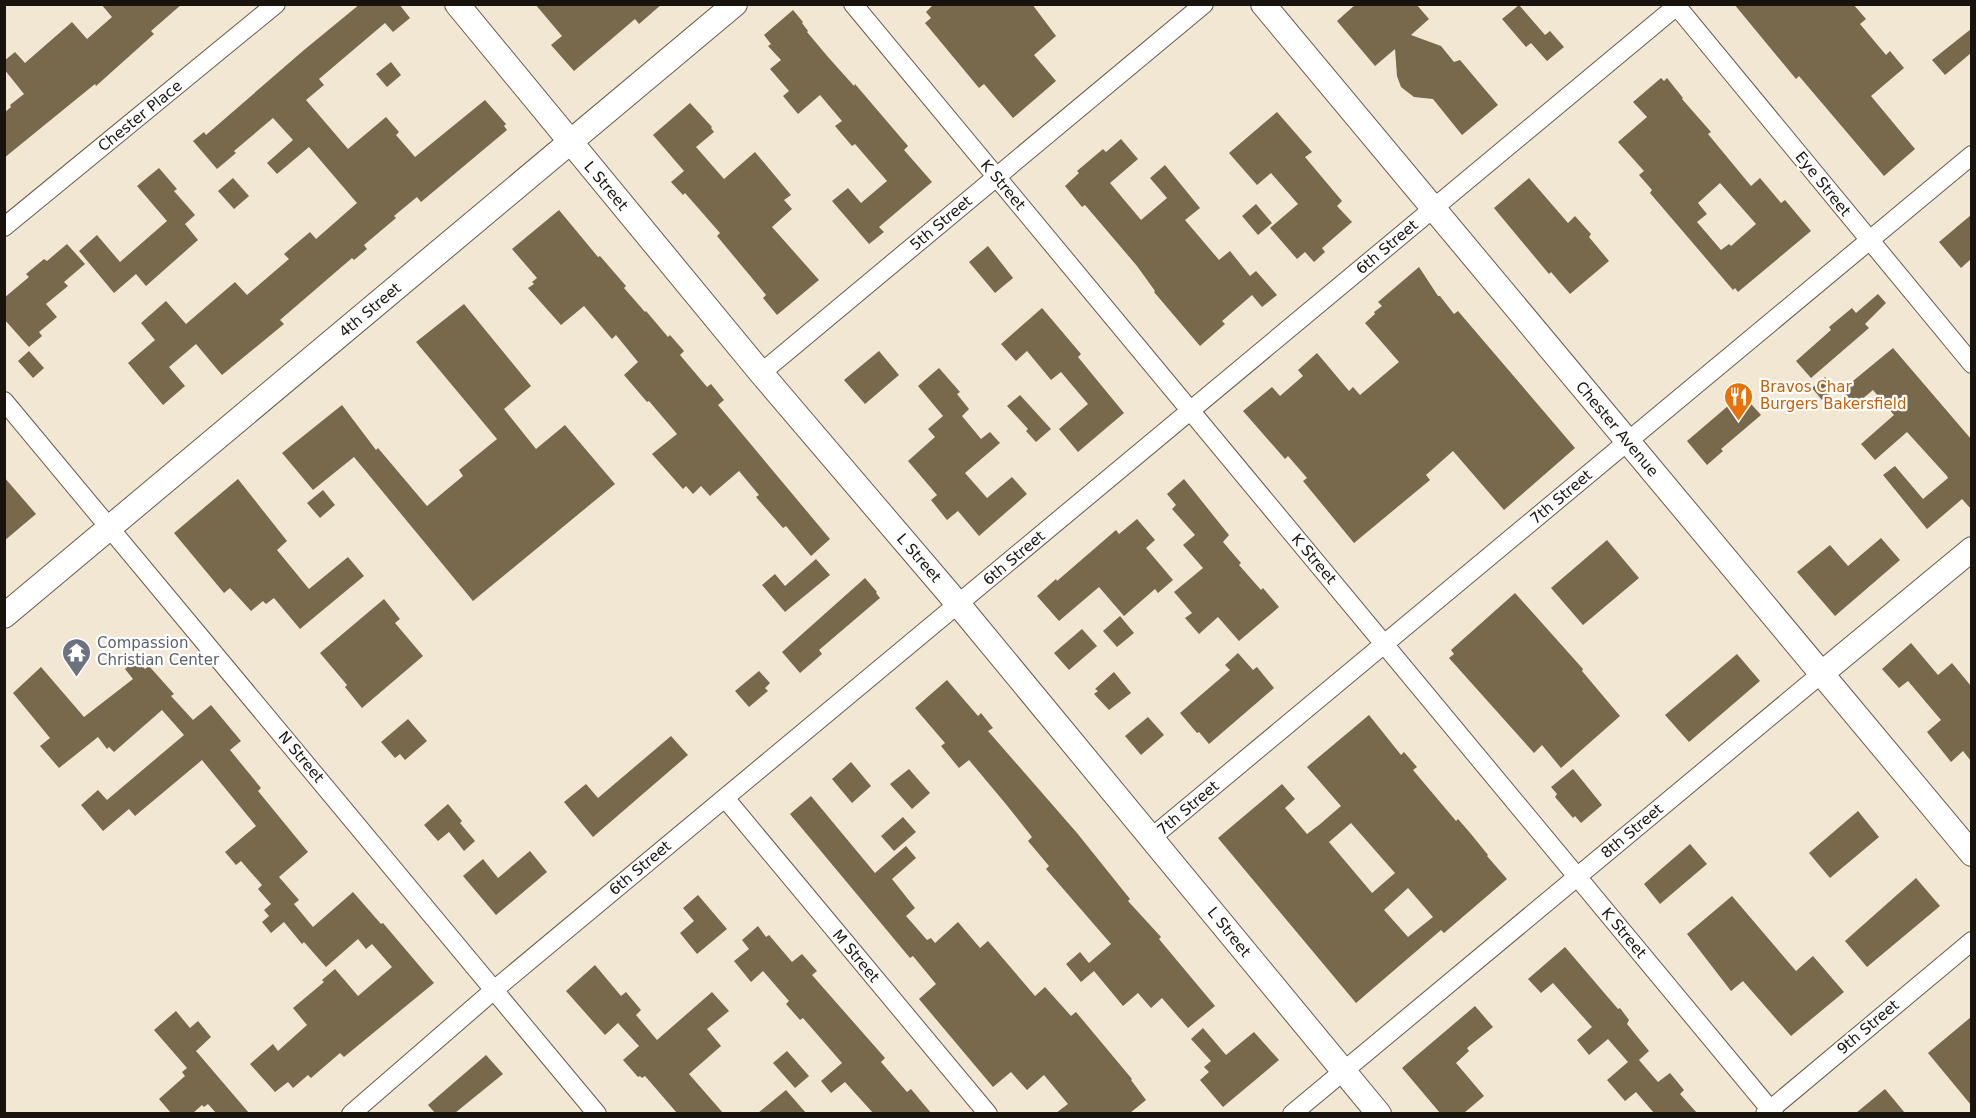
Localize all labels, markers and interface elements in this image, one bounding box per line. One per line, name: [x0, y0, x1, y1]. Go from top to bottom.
street label: Chester Place: [94, 77, 186, 155]
street label: Eye Street: [1791, 148, 1855, 220]
street label: K Street: [977, 156, 1029, 214]
street label: L Street: [580, 158, 632, 214]
street label: 5th Street: [906, 192, 976, 254]
street label: 6th Street: [1352, 216, 1422, 278]
street label: 4th Street: [335, 279, 405, 341]
street label: Chester Avenue: [1572, 378, 1662, 480]
place label: Bravos Char Burgers Bakersfield: [1760, 378, 1906, 413]
restaurant icon: Bravos Char Burgers Bakersfield: [1723, 380, 1755, 422]
street label: 7th Street: [1526, 466, 1596, 528]
street label: 6th Street: [979, 527, 1049, 589]
street label: L Street: [893, 530, 945, 586]
street label: K Street: [1288, 530, 1340, 588]
place label: Compassion Christian Center: [97, 634, 220, 669]
temple icon: Compassion Christian Center: [60, 636, 92, 678]
street label: N Street: [274, 728, 328, 786]
street label: 7th Street: [1153, 777, 1223, 839]
street label: 8th Street: [1597, 800, 1667, 862]
street label: 6th Street: [605, 837, 675, 899]
street label: L Street: [1204, 904, 1255, 961]
street label: K Street: [1598, 904, 1650, 962]
street label: M Street: [829, 926, 883, 986]
street label: 9th Street: [1833, 996, 1903, 1058]

